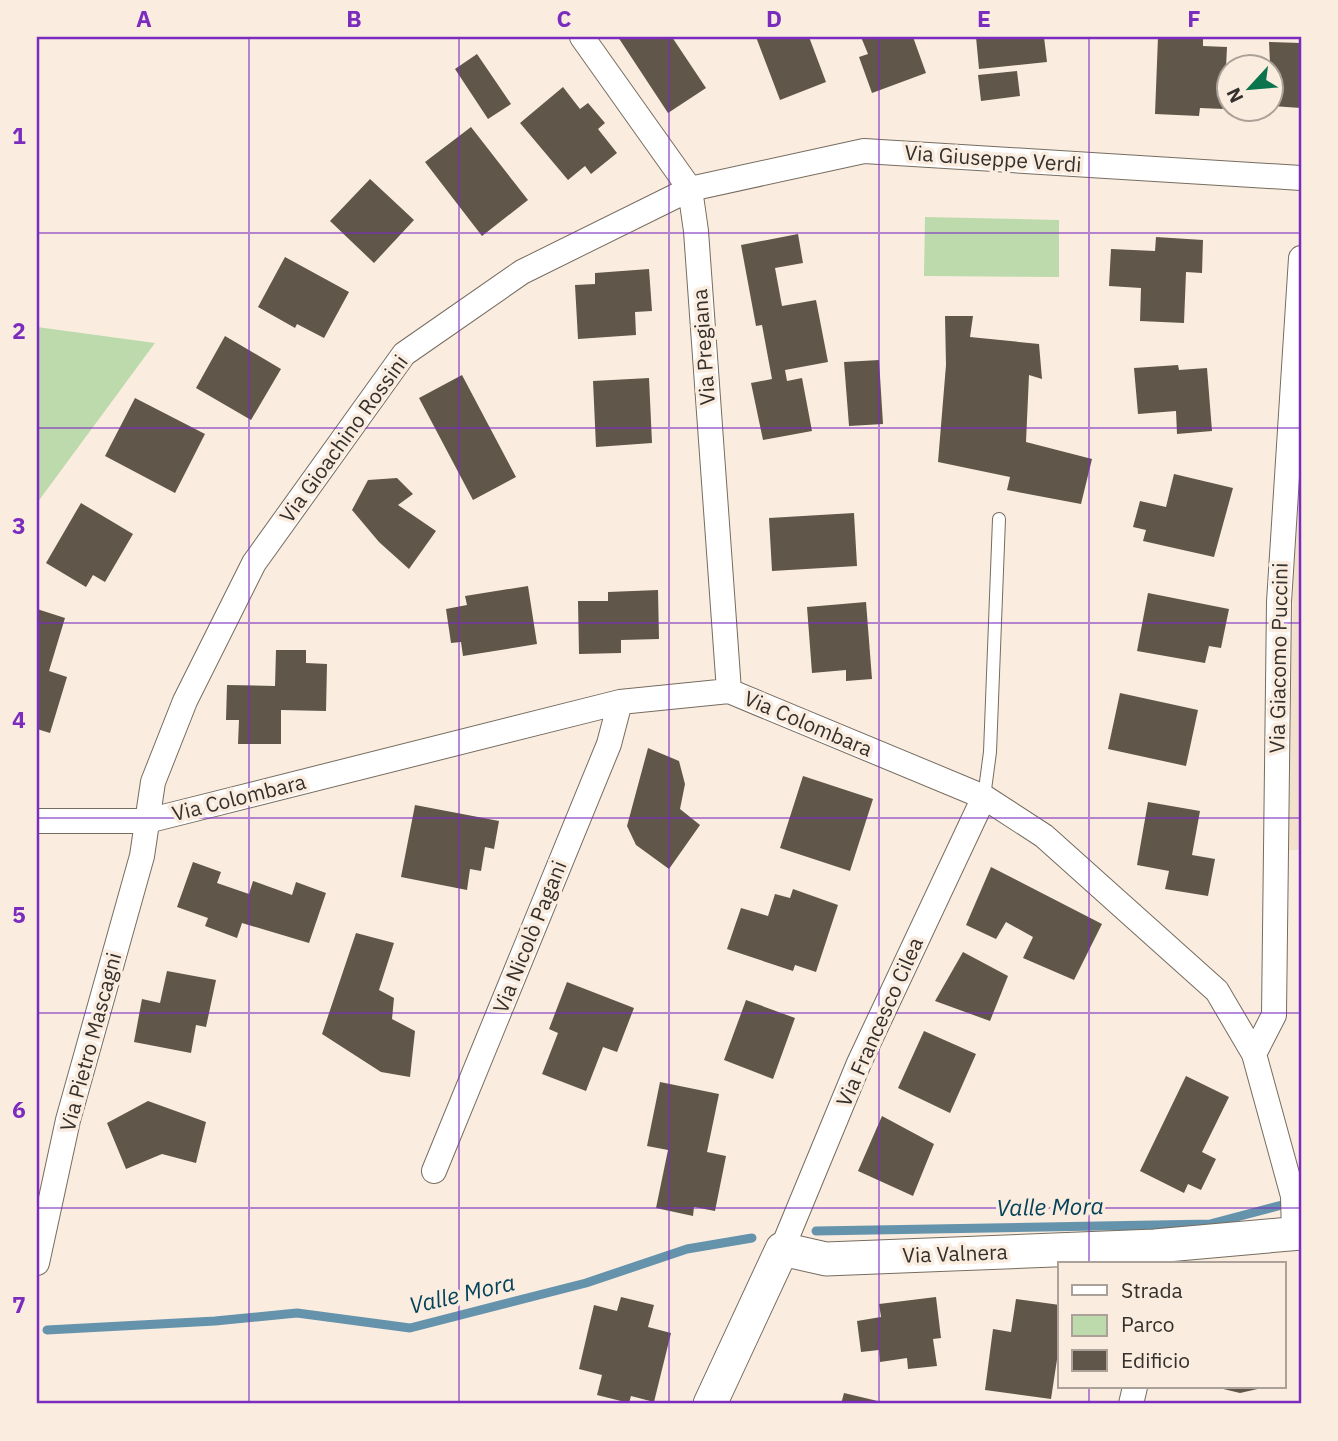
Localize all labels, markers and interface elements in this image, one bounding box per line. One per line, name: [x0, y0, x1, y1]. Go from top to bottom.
text: A: [136, 3, 152, 33]
text: B: [346, 3, 362, 33]
text: C: [557, 3, 572, 33]
text: D: [766, 3, 782, 33]
text: E: [977, 3, 991, 33]
text: F: [1187, 3, 1201, 33]
north arrow: [1216, 52, 1286, 122]
text: N: [1221, 84, 1249, 107]
text: 1: [12, 120, 26, 150]
street label: Via Giuseppe Verdi: [904, 138, 1082, 178]
street label: Via Pregiana: [685, 288, 721, 406]
text: 2: [12, 315, 26, 345]
street label: Via Gioachino Rossini: [273, 349, 414, 528]
text: 3: [12, 510, 26, 540]
street label: Via Giacomo Puccini: [1262, 562, 1294, 754]
street label: Via Colombara: [740, 683, 877, 763]
text: 4: [12, 704, 26, 734]
street label: Via Colombara: [169, 767, 309, 827]
street label: Via Nicolò Pagani: [486, 856, 572, 1017]
text: 5: [12, 899, 26, 929]
street label: Via Francesco Cilea: [829, 933, 929, 1111]
street label: Via Pietro Mascagni: [53, 949, 127, 1134]
text: 6: [12, 1094, 26, 1124]
water label: Valle Mora: [996, 1190, 1104, 1222]
street label: Via Valnera: [902, 1237, 1008, 1269]
legend: [1058, 1262, 1286, 1388]
water label: Valle Mora: [406, 1266, 518, 1320]
text: Strada: [1121, 1276, 1183, 1304]
text: 7: [12, 1289, 26, 1319]
text: Parco: [1121, 1310, 1175, 1338]
text: Edificio: [1121, 1346, 1190, 1374]

